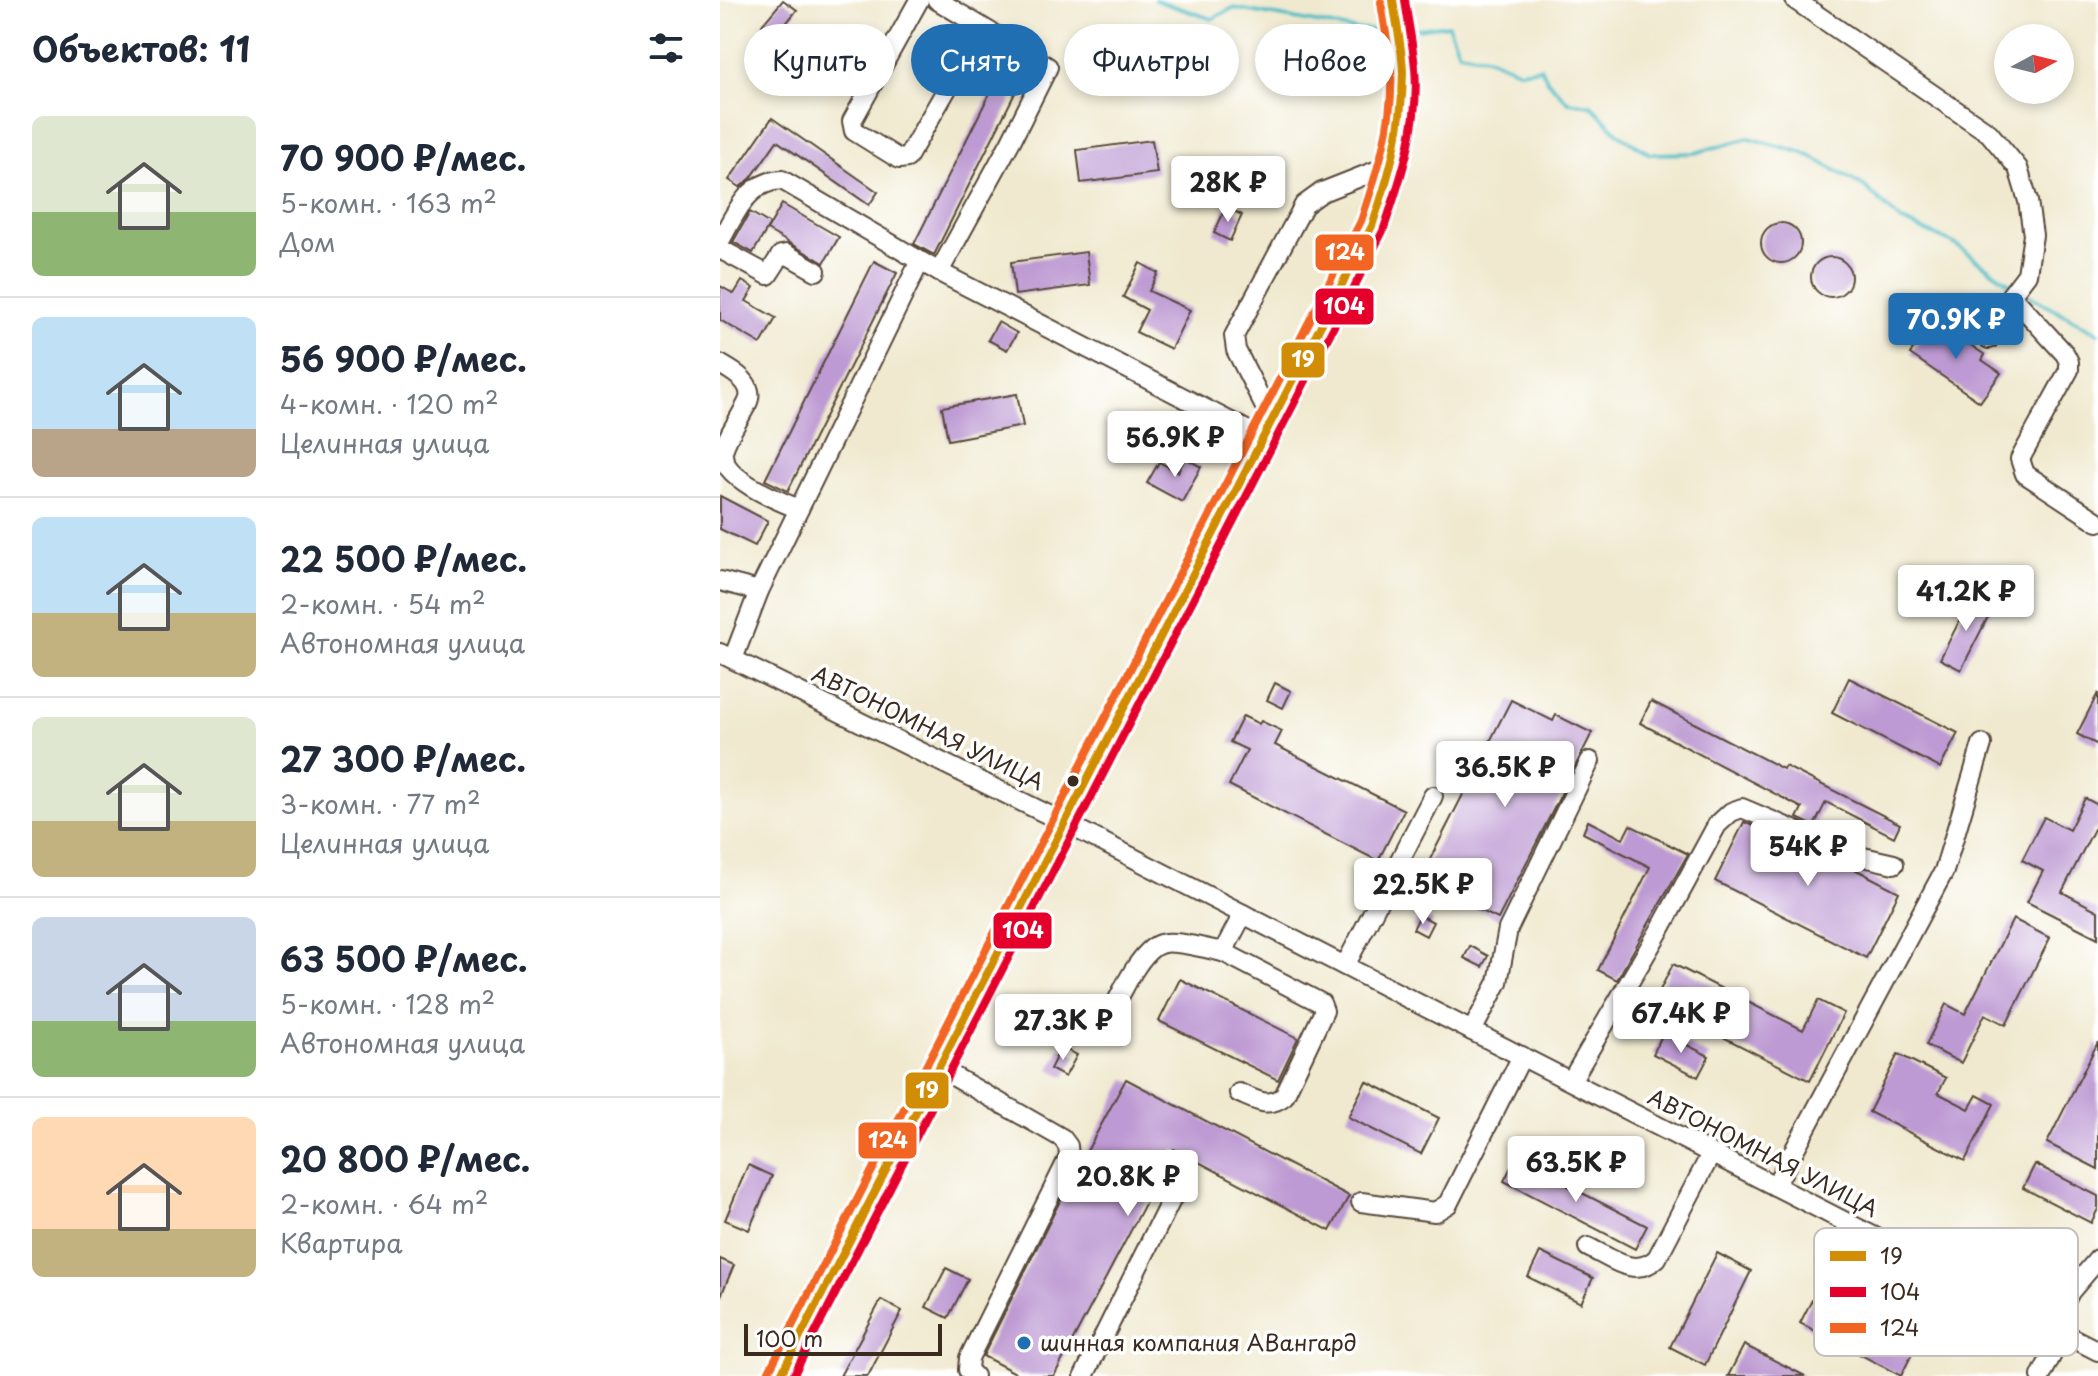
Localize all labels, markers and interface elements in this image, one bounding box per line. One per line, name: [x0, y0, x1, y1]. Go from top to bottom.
text: Объектов: 11: [32, 22, 250, 74]
chip: Купить: [744, 24, 895, 96]
chip: Снять: [911, 24, 1048, 96]
chip: Фильтры: [1064, 24, 1239, 96]
chip: Новое: [1255, 24, 1395, 96]
north arrow: [1994, 24, 2074, 104]
map controls: [1994, 24, 2074, 104]
icon: filters: [644, 26, 688, 70]
text: 70 900 ₽/мес.: [280, 131, 526, 183]
icon: home: [96, 148, 192, 244]
pin: 28K ₽: [1172, 156, 1284, 224]
text: 28K ₽: [1189, 162, 1267, 201]
text: 5-комн. · 163 m²: [280, 183, 497, 222]
text: Дом: [280, 222, 336, 261]
line badge: 124: [1314, 233, 1375, 272]
text: 124: [1325, 234, 1365, 267]
line badge: 104: [1314, 287, 1375, 326]
text: 104: [1323, 288, 1365, 321]
pin: 70.9K ₽: [1882, 293, 2030, 361]
text: 70.9K ₽: [1906, 299, 2006, 338]
text: 56 900 ₽/мес.: [280, 332, 527, 384]
line badge: 19: [1280, 341, 1326, 379]
text: 19: [1291, 341, 1315, 374]
icon: home: [96, 349, 192, 445]
text: 4-комн. · 120 m²: [280, 384, 499, 423]
pin: 56.9K ₽: [1101, 411, 1249, 479]
text: 56.9K ₽: [1125, 417, 1225, 456]
text: Целинная улица: [280, 423, 489, 462]
text: 22 500 ₽/мес.: [280, 532, 527, 584]
icon: home: [96, 549, 192, 645]
pin: 41.2K ₽: [1892, 565, 2040, 633]
text: 41.2K ₽: [1916, 571, 2016, 610]
text: 2-комн. · 54 m²: [280, 584, 486, 623]
text: Автономная улица: [280, 623, 525, 662]
street label: АВТОНОМНАЯ УЛИЦА: [807, 656, 1050, 797]
text: 27 300 ₽/мес.: [280, 732, 526, 784]
pin: 36.5K ₽: [1431, 741, 1579, 809]
text: 36.5K ₽: [1454, 747, 1556, 786]
icon: home: [96, 749, 192, 845]
unlabelled marker: [1065, 773, 1081, 789]
text: 3-комн. · 77 m²: [280, 784, 481, 823]
pin: 54K ₽: [1752, 820, 1864, 888]
text: Целинная улица: [280, 823, 489, 862]
text: 54K ₽: [1769, 826, 1847, 865]
pin: 22.5K ₽: [1349, 858, 1497, 926]
text: 22.5K ₽: [1372, 864, 1474, 903]
line badge: 104: [992, 911, 1053, 950]
text: 104: [1002, 912, 1044, 945]
text: 63 500 ₽/мес.: [280, 932, 528, 984]
icon: home: [96, 949, 192, 1045]
text: 5-комн. · 128 m²: [280, 984, 495, 1023]
pin: 67.4K ₽: [1607, 987, 1755, 1055]
text: 67.4K ₽: [1631, 993, 1731, 1032]
pin: 27.3K ₽: [989, 994, 1137, 1062]
text: 27.3K ₽: [1013, 1000, 1113, 1039]
text: Автономная улица: [280, 1023, 525, 1062]
line badge: 19: [904, 1071, 950, 1110]
text: 19: [915, 1072, 939, 1105]
street label: АВТОНОМНАЯ УЛИЦА: [1643, 1079, 1885, 1224]
line badge: 124: [857, 1121, 918, 1160]
text: 124: [868, 1122, 908, 1155]
text: 20 800 ₽/мес.: [280, 1132, 530, 1184]
pin: 63.5K ₽: [1502, 1136, 1650, 1204]
text: 63.5K ₽: [1526, 1142, 1626, 1181]
icon: home: [96, 1149, 192, 1245]
pin: 20.8K ₽: [1054, 1150, 1202, 1218]
text: 20.8K ₽: [1076, 1156, 1180, 1195]
text: 2-комн. · 64 m²: [280, 1184, 488, 1223]
text: Квартира: [280, 1223, 403, 1262]
legend: [1814, 1228, 2078, 1356]
text: 19: [1880, 1238, 1903, 1271]
text: 104: [1880, 1274, 1921, 1307]
text: 124: [1880, 1310, 1919, 1343]
scale bar: [744, 1320, 942, 1356]
text: 100 m: [756, 1321, 823, 1354]
place label: шинная компания АВангард: [1040, 1325, 1357, 1358]
marker: шинная компания АВангард: [1015, 1334, 1033, 1352]

